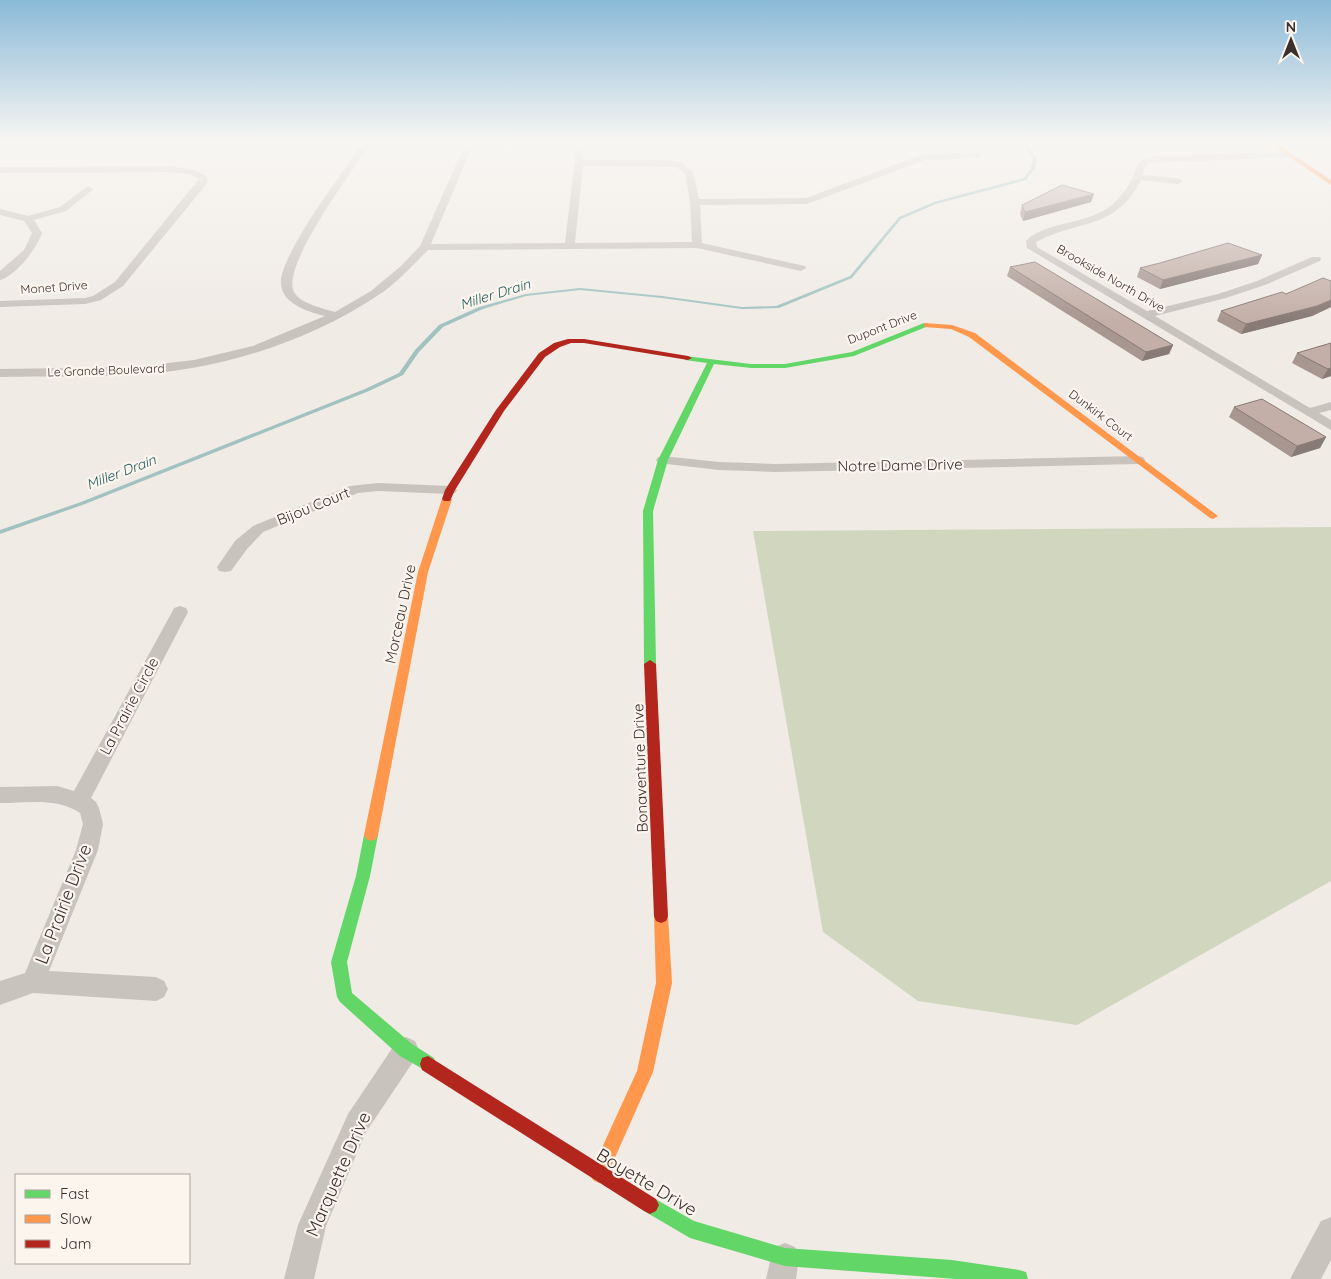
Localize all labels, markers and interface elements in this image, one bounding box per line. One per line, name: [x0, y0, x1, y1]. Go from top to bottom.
north arrow: [1266, 15, 1316, 65]
text: N: [1286, 18, 1296, 36]
street label: Brookside North Drive: [1054, 241, 1168, 315]
water label: Miller Drain: [458, 274, 533, 313]
street label: Monet Drive: [20, 277, 88, 297]
street label: Dupont Drive: [845, 307, 919, 347]
street label: Le Grande Boulevard: [47, 360, 165, 380]
street label: Dunkirk Court: [1066, 386, 1136, 444]
water label: Miller Drain: [84, 450, 159, 493]
street label: Notre Dame Drive: [837, 454, 963, 476]
street label: Bijou Court: [274, 483, 352, 529]
street label: Morceau Drive: [380, 563, 420, 665]
street label: La Prairie Circle: [95, 654, 163, 758]
street label: Bonaventure Drive: [628, 703, 652, 833]
street label: La Prairie Drive: [30, 841, 96, 967]
street label: Marquette Drive: [300, 1108, 376, 1240]
street label: Boyette Drive: [592, 1143, 702, 1221]
legend: [15, 1174, 190, 1264]
text: Fast: [60, 1184, 89, 1203]
text: Slow: [60, 1209, 92, 1228]
text: Jam: [60, 1234, 91, 1253]

